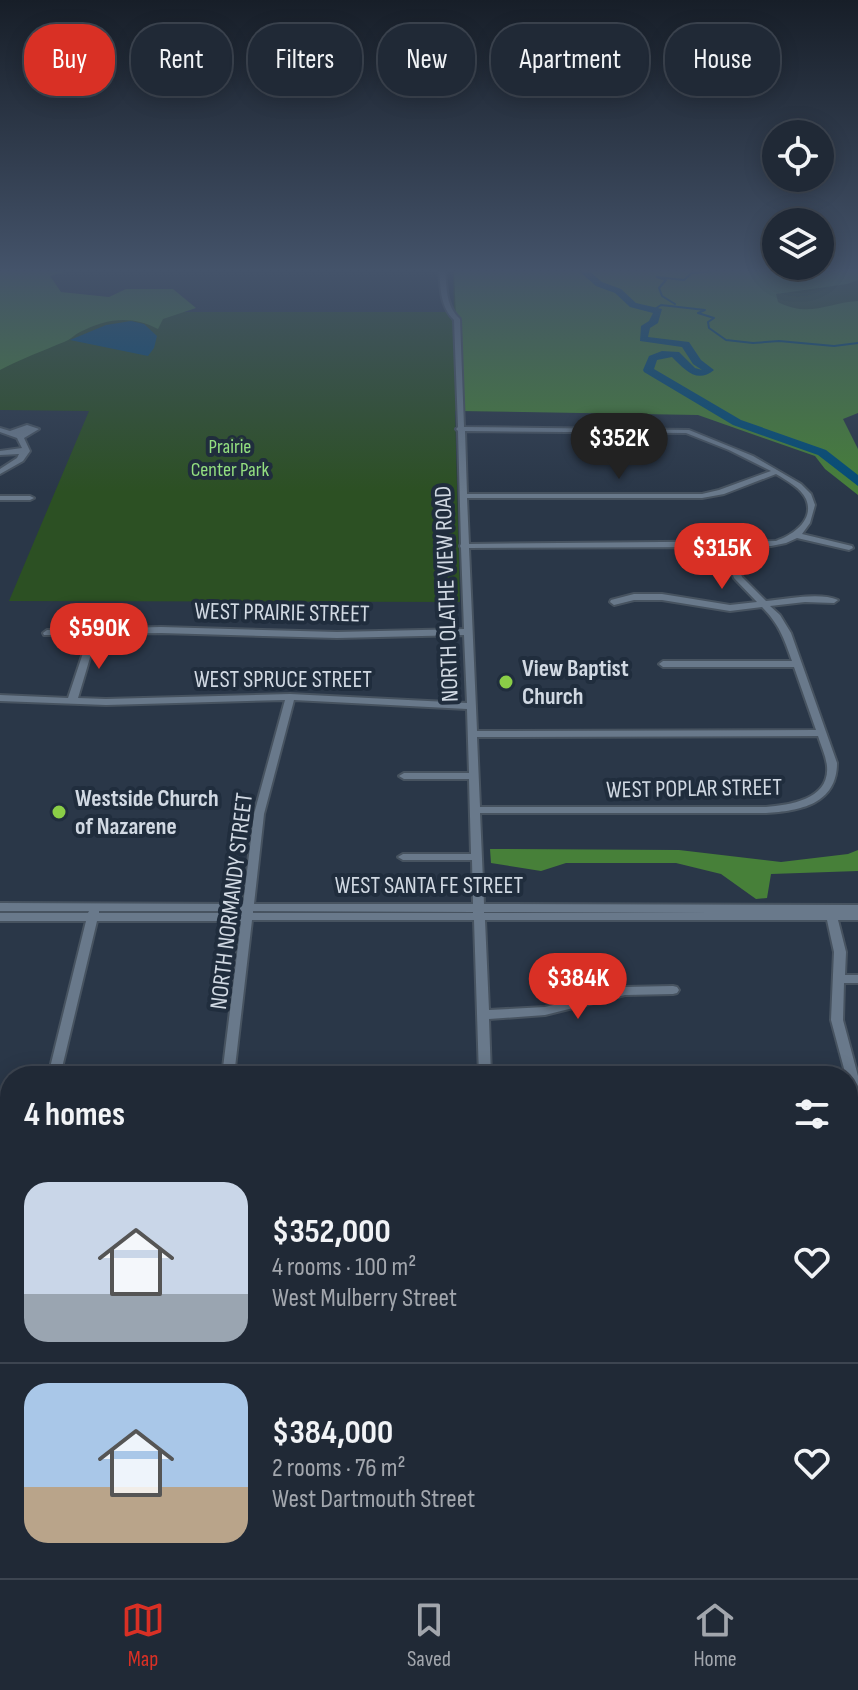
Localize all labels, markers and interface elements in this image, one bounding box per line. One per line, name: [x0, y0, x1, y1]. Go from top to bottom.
chip: Buy: [24, 24, 115, 96]
chip: Rent: [131, 24, 232, 96]
chip: Filters: [248, 24, 362, 96]
chip: New: [378, 24, 475, 96]
chip: Apartment: [491, 24, 649, 96]
chip: House: [665, 24, 780, 96]
map controls: [762, 120, 834, 280]
button: locate: [762, 120, 834, 192]
button: layers: [762, 208, 834, 280]
pin: $352K: [563, 413, 675, 481]
text: $352K: [589, 423, 649, 454]
park label: Prairie Center Park: [191, 435, 270, 482]
street label: NORTH OLATHE VIEW ROAD: [428, 485, 465, 703]
pin: $315K: [666, 523, 778, 591]
text: $315K: [692, 533, 752, 564]
street label: WEST PRAIRIE STREET: [194, 596, 370, 629]
pin: $590K: [43, 603, 155, 671]
text: $590K: [68, 613, 130, 644]
place label: View Baptist Church: [522, 654, 629, 711]
street label: WEST SPRUCE STREET: [194, 665, 372, 694]
marker: View Baptist Church: [497, 673, 515, 691]
street label: WEST POPLAR STREET: [606, 772, 783, 805]
place label: Westside Church of Nazarene: [75, 784, 219, 841]
street label: NORTH NORMANDY STREET: [204, 791, 259, 1011]
marker: Westside Church of Nazarene: [50, 803, 68, 821]
street label: WEST SANTA FE STREET: [335, 871, 523, 900]
pin: $384K: [522, 953, 634, 1021]
text: $384K: [547, 963, 609, 994]
icon: filters: [790, 1092, 834, 1136]
text: 4 homes: [24, 1094, 125, 1135]
text: $352,000: [272, 1211, 391, 1252]
icon: home: [88, 1214, 184, 1310]
icon: heart: [790, 1240, 834, 1284]
text: 4 rooms · 100 m²: [272, 1252, 416, 1283]
text: West Mulberry Street: [272, 1283, 457, 1314]
text: $384,000: [272, 1412, 393, 1453]
icon: home: [88, 1415, 184, 1511]
icon: heart: [790, 1441, 834, 1485]
text: 2 rooms · 76 m²: [272, 1453, 406, 1484]
text: West Dartmouth Street: [272, 1484, 475, 1515]
tab: Map: [121, 1598, 165, 1673]
tab: Saved: [407, 1598, 451, 1673]
tab: Home: [693, 1598, 737, 1673]

